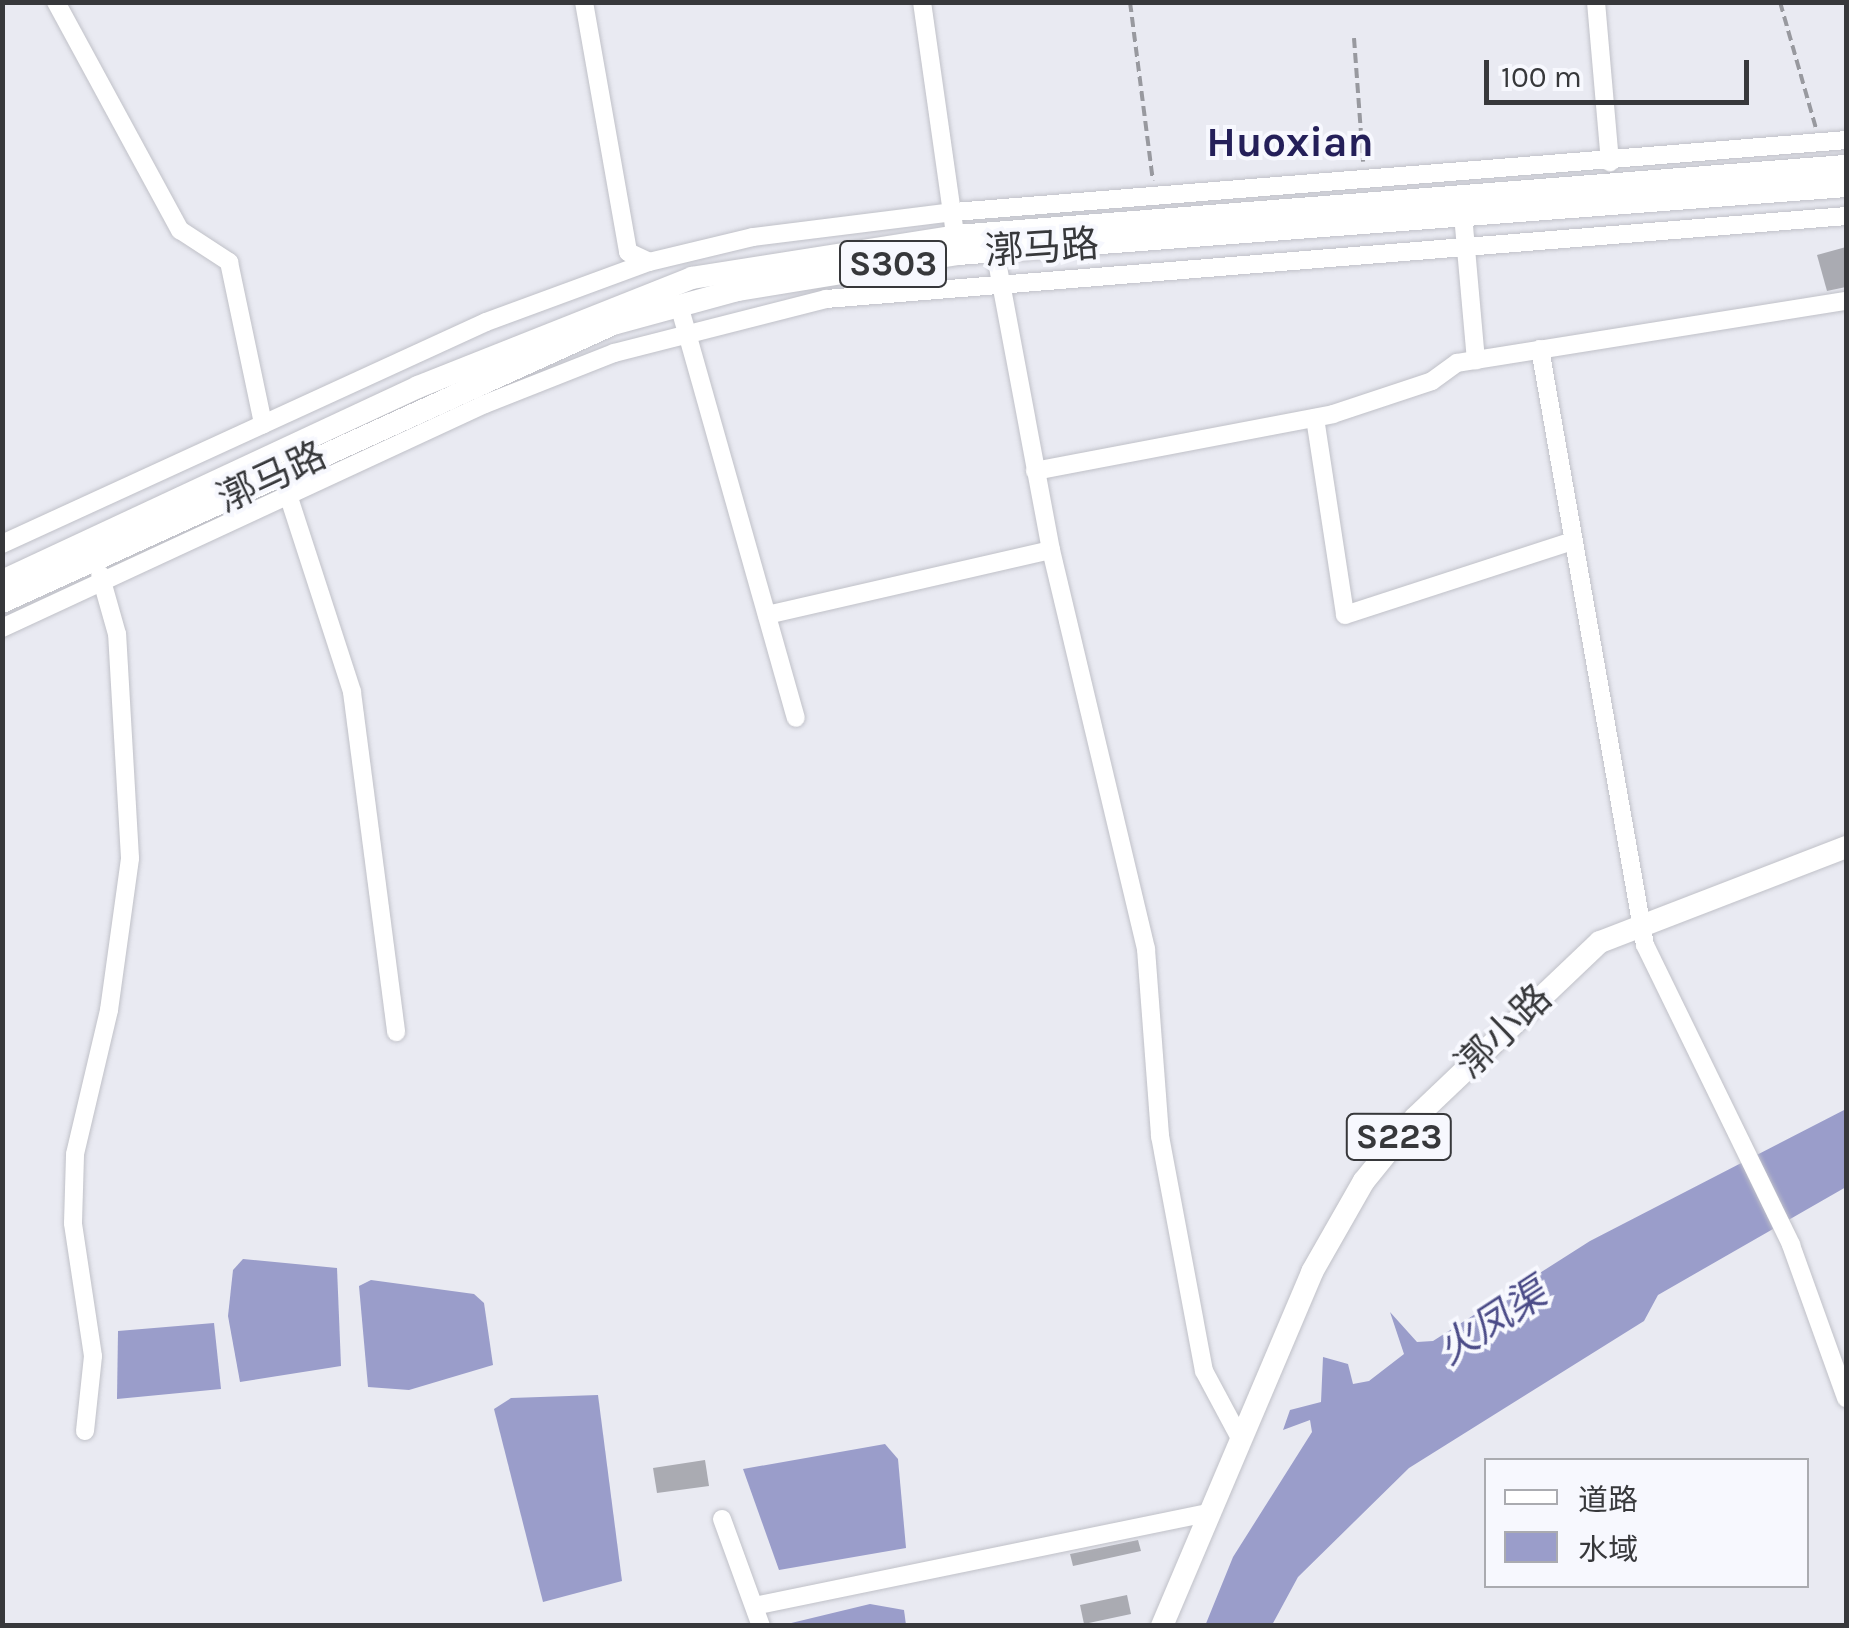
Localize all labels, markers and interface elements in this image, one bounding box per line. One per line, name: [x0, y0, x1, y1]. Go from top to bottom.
scale bar: [1489, 40, 1754, 102]
text: 100 m: [1501, 59, 1582, 95]
district label: Huoxian: [1206, 117, 1374, 167]
street label: 漷马路: [984, 221, 1100, 275]
road number: S303: [838, 234, 948, 294]
street label: 漷马路: [211, 432, 333, 522]
street label: 漷小路: [1447, 975, 1561, 1087]
road number: S223: [1344, 1107, 1454, 1167]
water label: 火凤渠: [1429, 1269, 1555, 1375]
legend: [1484, 1458, 1809, 1588]
text: 道路: [1578, 1482, 1638, 1518]
text: 水域: [1578, 1532, 1638, 1568]

